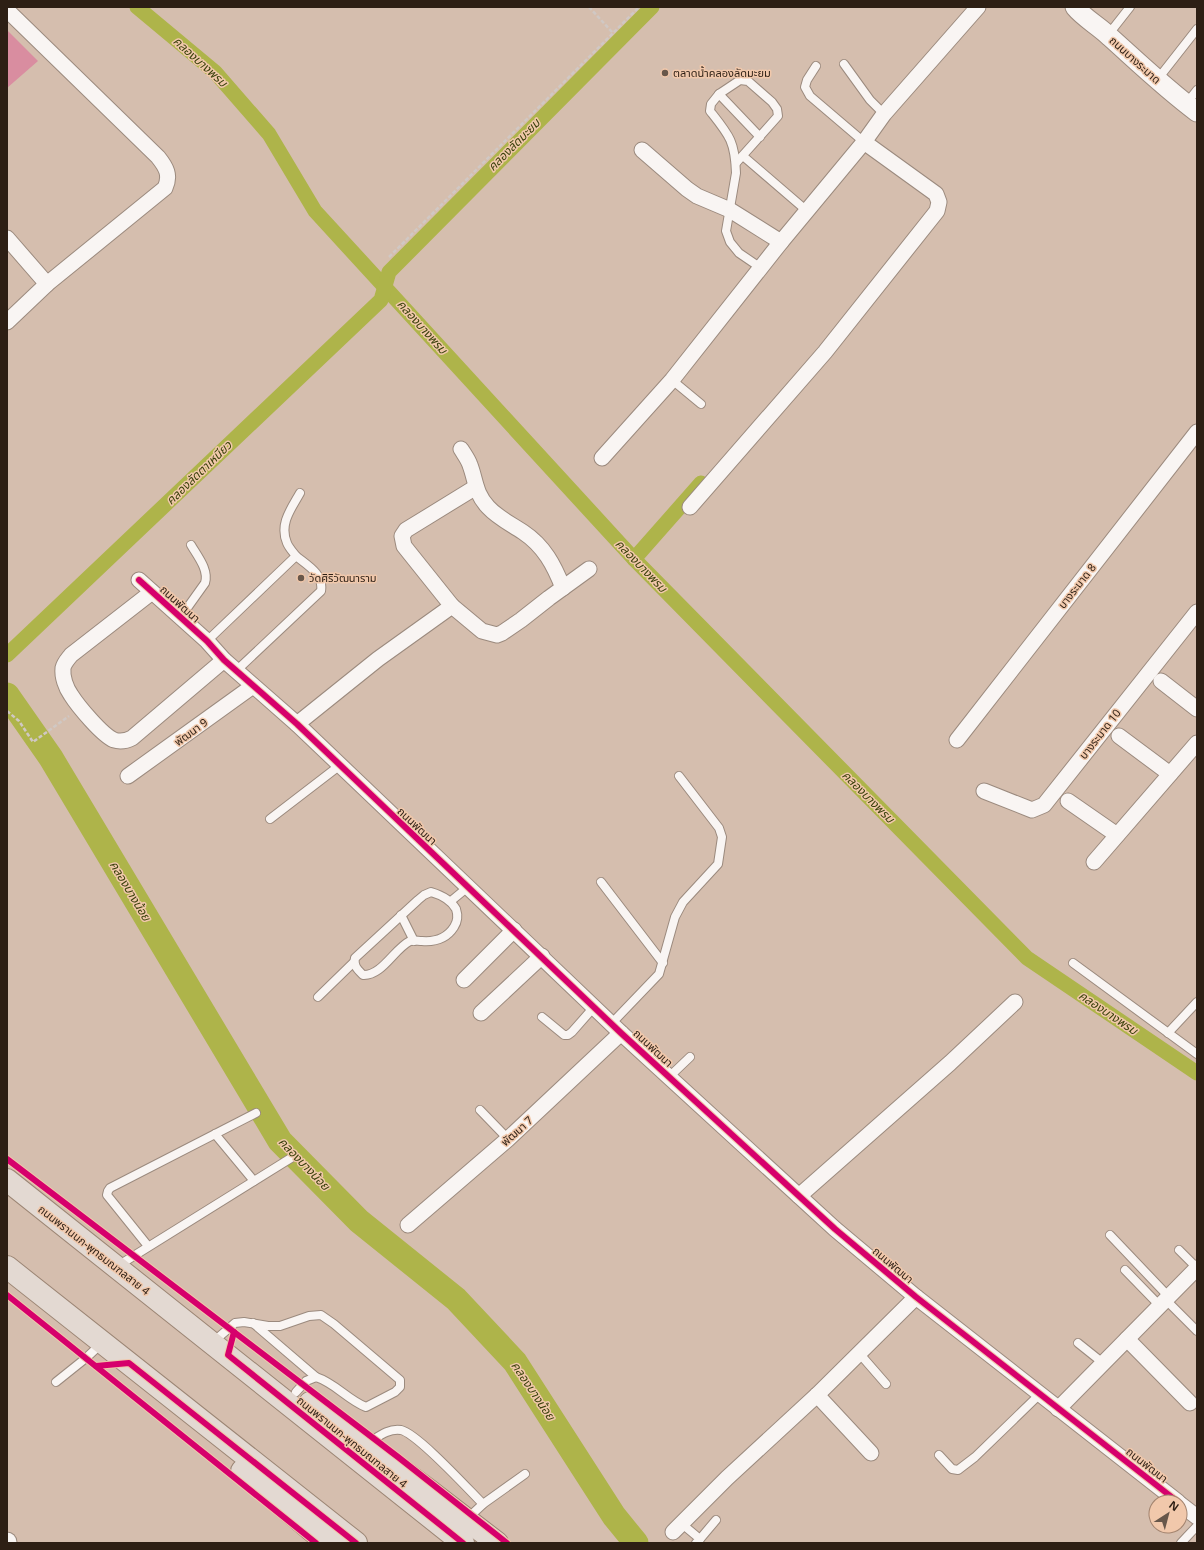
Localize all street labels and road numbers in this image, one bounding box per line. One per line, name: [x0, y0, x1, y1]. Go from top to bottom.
street label: ถนนบางระมาด: [1106, 33, 1164, 87]
street label: บางระมาด 8: [1054, 560, 1099, 611]
street label: ถนนพัฒนา: [157, 582, 204, 626]
street label: บางระมาด 10: [1075, 706, 1124, 762]
street label: พัฒนา 9: [171, 714, 210, 749]
street label: ถนนพัฒนา: [394, 803, 440, 848]
street label: ถนนพัฒนา: [630, 1025, 676, 1070]
street label: พัฒนา 7: [498, 1112, 536, 1149]
street label: ถนนพรานนก-พุทธมณฑลสาย 4: [35, 1201, 154, 1298]
street label: ถนนพัฒนา: [870, 1243, 917, 1286]
street label: ถนนพรานนก-พุทธมณฑลสาย 4: [294, 1392, 411, 1491]
street label: ถนนพัฒนา: [1123, 1444, 1171, 1486]

